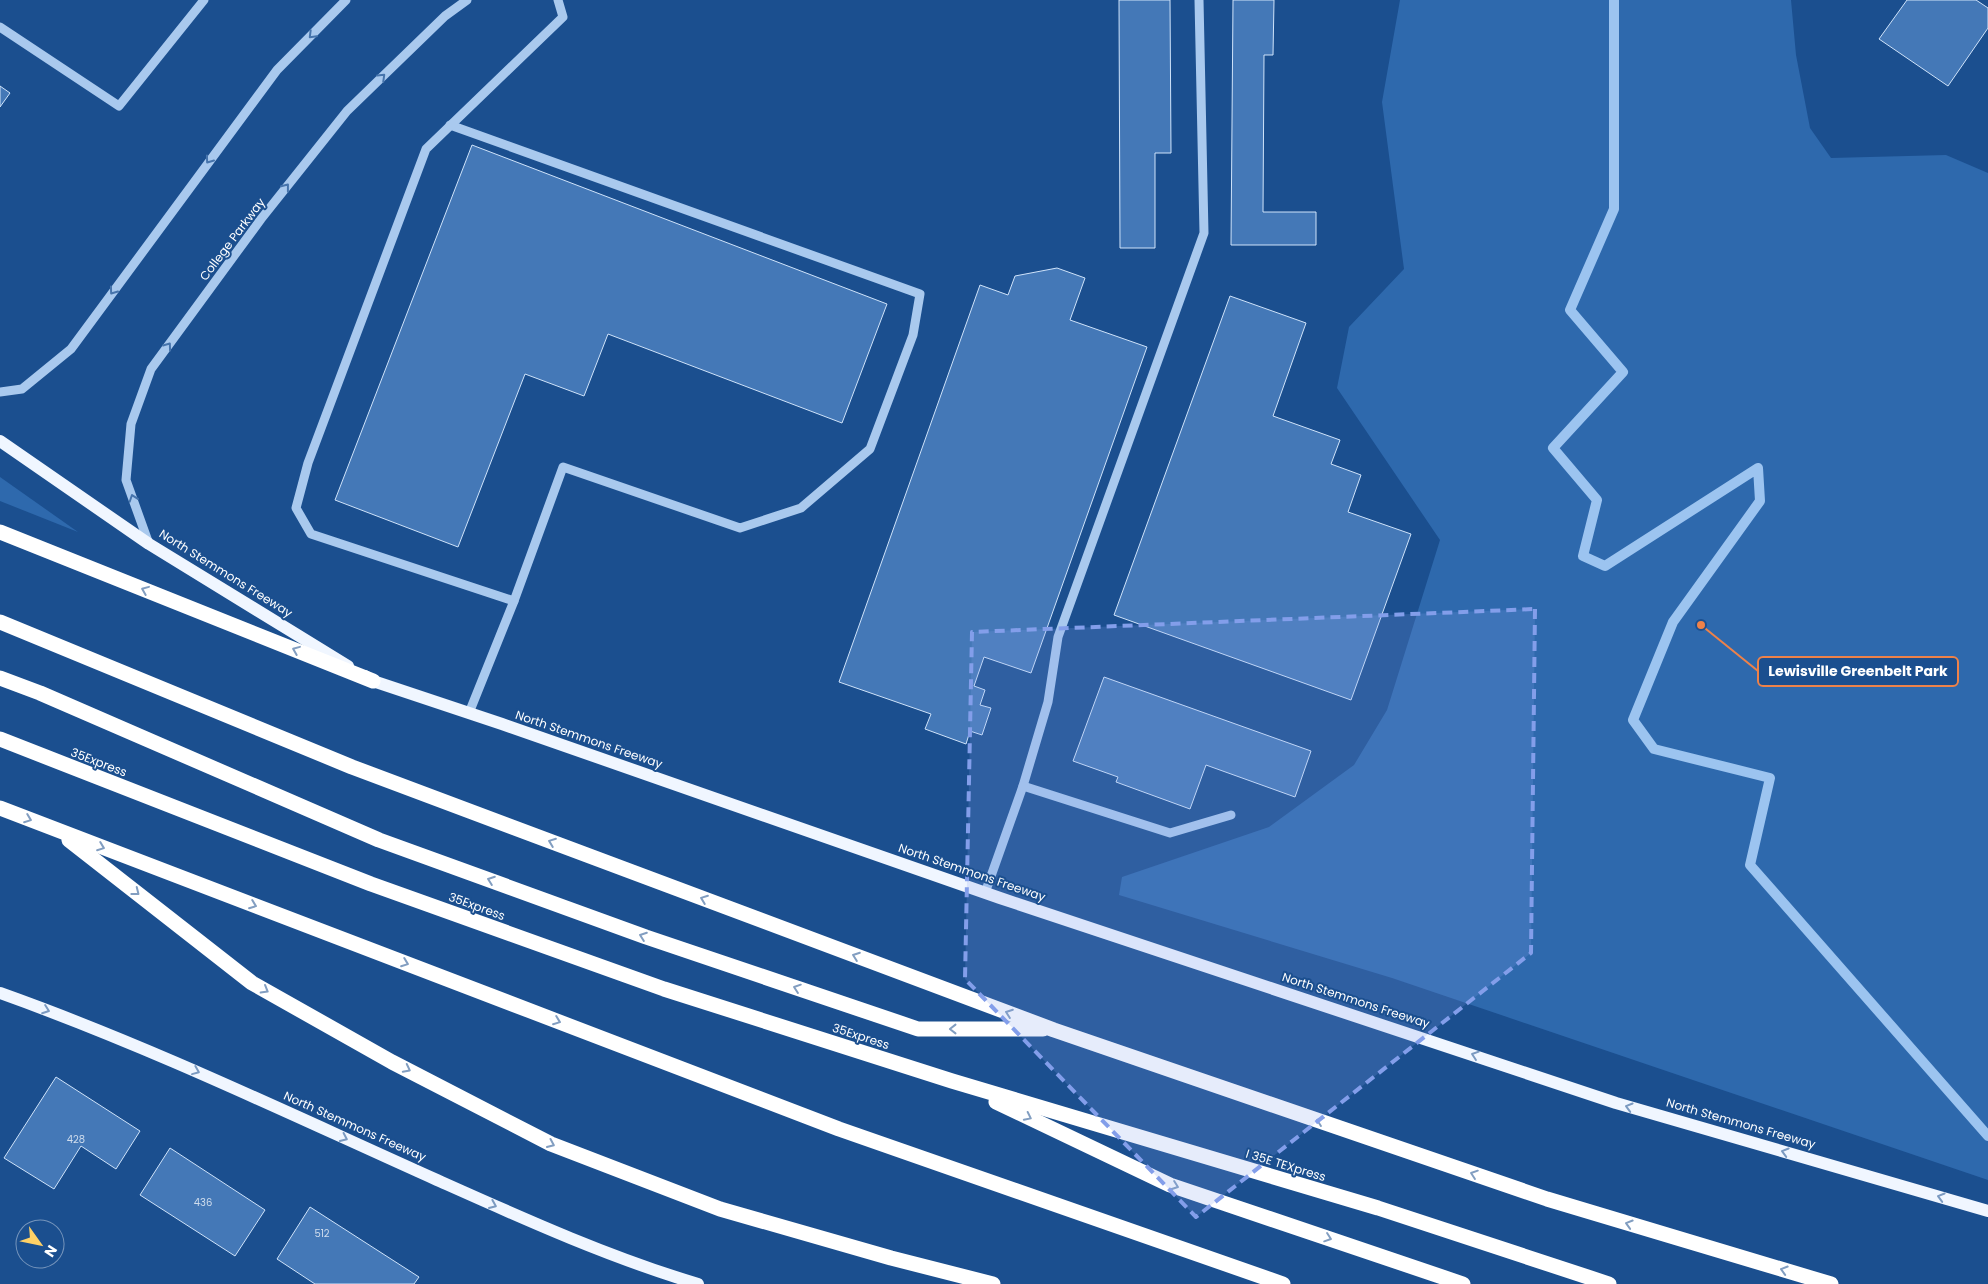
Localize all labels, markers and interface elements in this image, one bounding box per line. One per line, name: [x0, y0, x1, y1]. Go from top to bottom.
one-way arrow: [308, 29, 317, 38]
one-way arrow: [376, 74, 385, 83]
one-way arrow: [206, 154, 215, 164]
one-way arrow: [281, 184, 289, 193]
street label: College Parkway: [195, 194, 269, 284]
one-way arrow: [110, 285, 119, 295]
one-way arrow: [162, 342, 171, 352]
one-way arrow: [129, 494, 139, 503]
street label: North Stemmons Freeway: [156, 525, 296, 621]
one-way arrow: [141, 586, 150, 596]
one-way arrow: [292, 646, 300, 656]
callout: Lewisville Greenbelt Park: [1758, 657, 1958, 686]
text: Lewisville Greenbelt Park: [1768, 661, 1948, 681]
street label: North Stemmons Freeway: [513, 706, 665, 772]
street label: 35Express: [68, 743, 130, 781]
one-way arrow: [23, 813, 32, 823]
one-way arrow: [548, 838, 557, 848]
street label: North Stemmons Freeway: [896, 839, 1048, 905]
one-way arrow: [96, 841, 105, 851]
one-way arrow: [487, 876, 495, 886]
one-way arrow: [130, 886, 139, 894]
street label: 35Express: [446, 888, 508, 924]
one-way arrow: [700, 895, 709, 905]
one-way arrow: [248, 899, 257, 909]
one-way arrow: [640, 932, 648, 942]
one-way arrow: [852, 952, 861, 962]
one-way arrow: [400, 957, 409, 967]
street label: North Stemmons Freeway: [1280, 968, 1432, 1032]
one-way arrow: [260, 984, 269, 994]
one-way arrow: [794, 984, 802, 994]
one-way arrow: [41, 1004, 50, 1014]
one-way arrow: [1005, 1009, 1013, 1019]
one-way arrow: [552, 1015, 560, 1025]
street label: 35Express: [830, 1019, 892, 1053]
one-way arrow: [949, 1024, 956, 1034]
one-way arrow: [1471, 1051, 1480, 1061]
one-way arrow: [401, 1063, 410, 1073]
one-way arrow: [191, 1065, 200, 1076]
street label: North Stemmons Freeway: [281, 1087, 429, 1165]
street label: North Stemmons Freeway: [1664, 1094, 1818, 1153]
one-way arrow: [1626, 1102, 1634, 1112]
one-way arrow: [1023, 1110, 1032, 1121]
one-way arrow: [1316, 1117, 1325, 1127]
house number: 428: [67, 1132, 85, 1147]
one-way arrow: [339, 1132, 348, 1143]
one-way arrow: [546, 1137, 555, 1148]
street label: I 35E TEXpress: [1244, 1145, 1328, 1185]
one-way arrow: [1781, 1147, 1790, 1158]
one-way arrow: [1470, 1170, 1479, 1180]
one-way arrow: [1170, 1180, 1178, 1190]
one-way arrow: [1938, 1193, 1946, 1203]
house number: 436: [194, 1195, 212, 1210]
one-way arrow: [488, 1198, 497, 1209]
north arrow: [15, 1219, 65, 1269]
one-way arrow: [1625, 1219, 1633, 1229]
house number: 512: [314, 1226, 330, 1241]
one-way arrow: [1324, 1233, 1332, 1243]
text: N: [40, 1241, 62, 1261]
one-way arrow: [1781, 1266, 1789, 1276]

